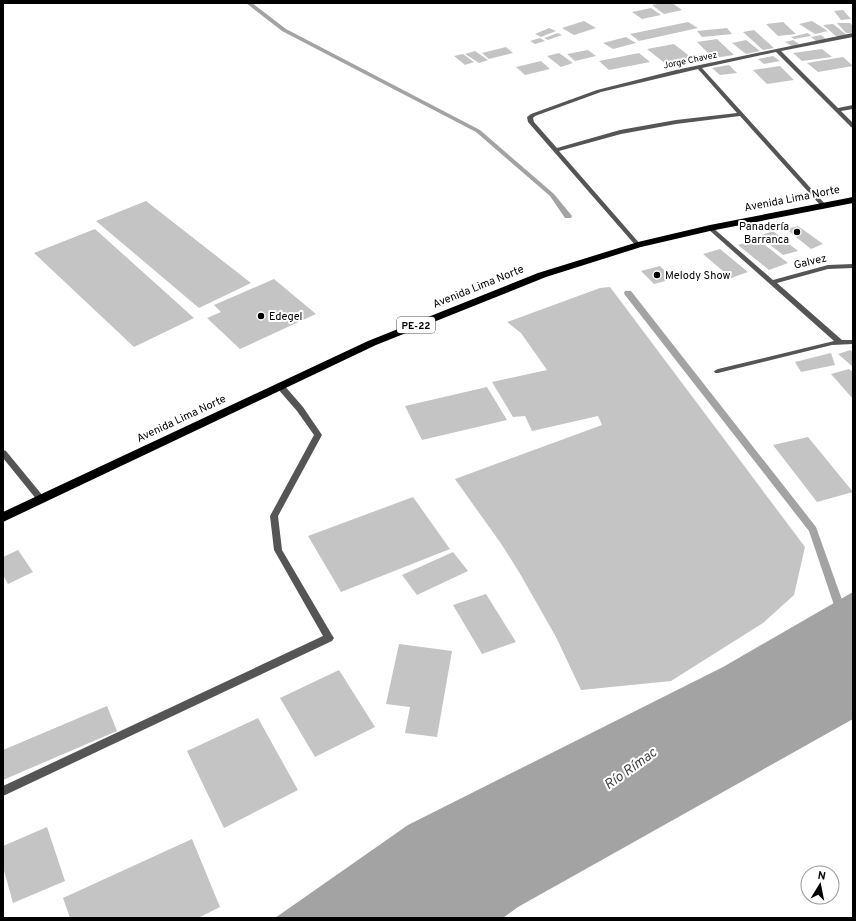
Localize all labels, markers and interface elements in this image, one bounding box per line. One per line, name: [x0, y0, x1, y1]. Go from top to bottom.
street label: Jorge Chavez: [662, 49, 718, 72]
street label: Avenida Lima Norte: [743, 183, 841, 215]
place label: Panadería Barranca: [739, 220, 789, 247]
marker: Panadería Barranca: [792, 227, 802, 237]
street label: Galvez: [792, 251, 828, 273]
street label: Avenida Lima Norte: [431, 262, 526, 312]
place label: Melody Show: [665, 269, 731, 283]
marker: Melody Show: [652, 270, 662, 280]
place label: Edegel: [269, 310, 302, 324]
marker: Edegel: [256, 311, 266, 321]
road number: PE-22: [397, 317, 435, 333]
street label: Avenida Lima Norte: [134, 392, 228, 446]
water label: Río Rímac: [601, 744, 661, 794]
north arrow: [800, 865, 840, 905]
text: N: [816, 869, 827, 884]

